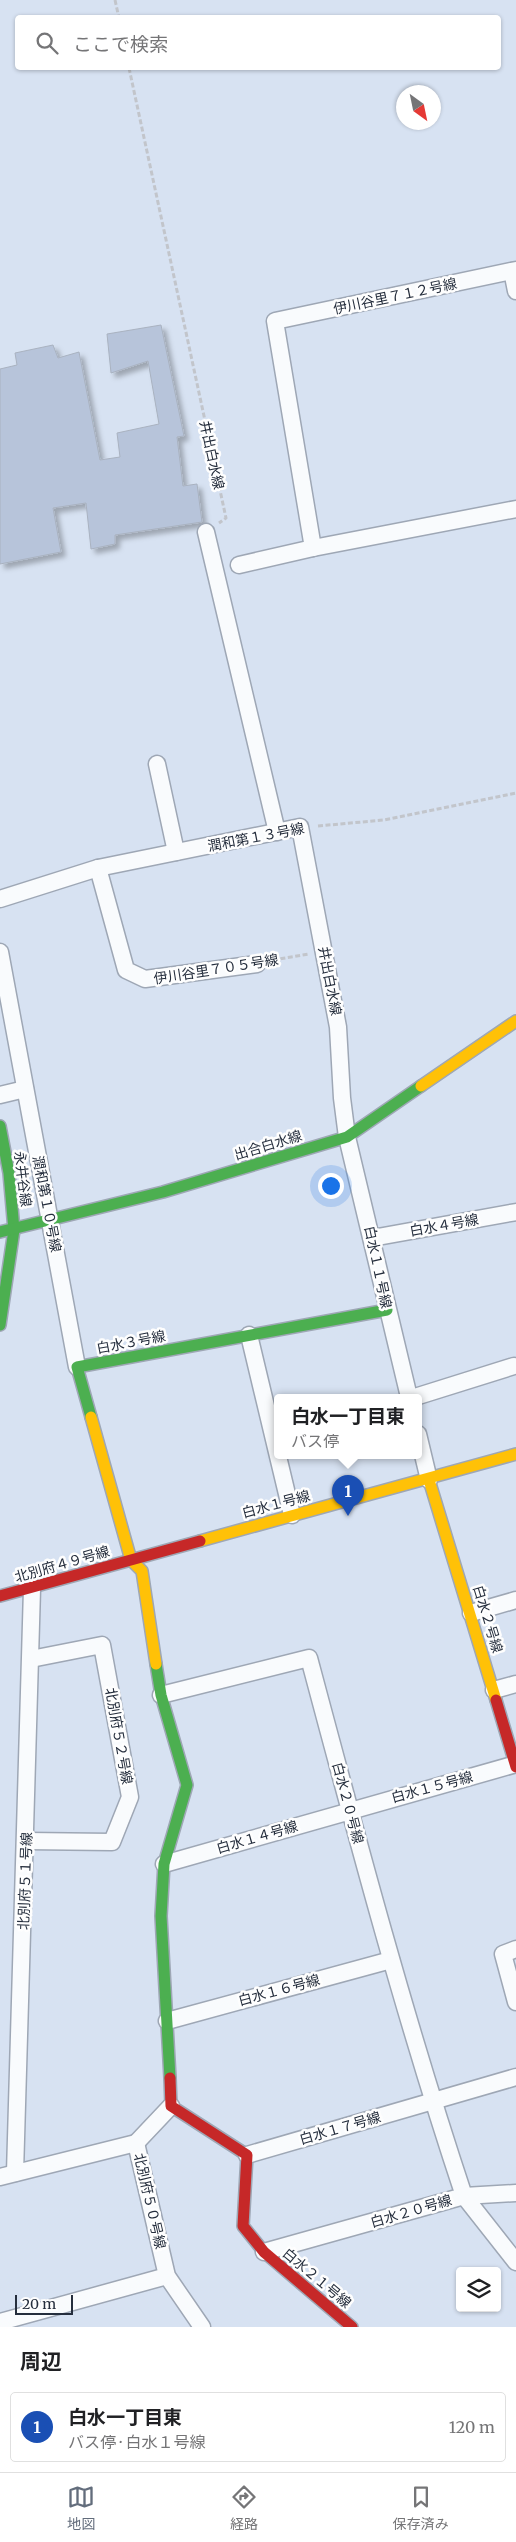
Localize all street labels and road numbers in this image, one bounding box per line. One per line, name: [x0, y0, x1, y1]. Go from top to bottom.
street label: 伊川谷里７１２号線: [332, 274, 458, 318]
street label: 井出白水線: [196, 419, 228, 491]
street label: 潤和第１３号線: [206, 819, 306, 855]
street label: 井出白水線: [314, 945, 346, 1017]
street label: 伊川谷里７０５号線: [152, 950, 280, 988]
street label: 出合白水線: [232, 1126, 304, 1164]
street label: 永井谷線: [11, 1150, 35, 1208]
street label: 潤和第１０号線: [29, 1154, 65, 1254]
street label: 白水４号線: [408, 1210, 480, 1240]
street label: 白水１１号線: [360, 1224, 396, 1310]
street label: 白水３号線: [95, 1326, 167, 1358]
street label: 白水１号線: [240, 1486, 312, 1522]
street label: 北別府４９号線: [12, 1542, 112, 1586]
street label: 白水２号線: [469, 1583, 507, 1655]
street label: 北別府５２号線: [102, 1686, 136, 1786]
street label: 白水２０号線: [328, 1760, 368, 1846]
street label: 白水１５号線: [389, 1767, 475, 1807]
street label: 白水１４号線: [214, 1817, 300, 1857]
street label: 北別府５１号線: [14, 1832, 36, 1930]
street label: 白水１６号線: [236, 1970, 322, 2010]
street label: 白水１７号線: [297, 2108, 383, 2148]
street label: 北別府５０号線: [130, 2151, 170, 2251]
street label: 白水２０号線: [368, 2191, 454, 2231]
street label: 白水２１号線: [279, 2244, 355, 2312]

